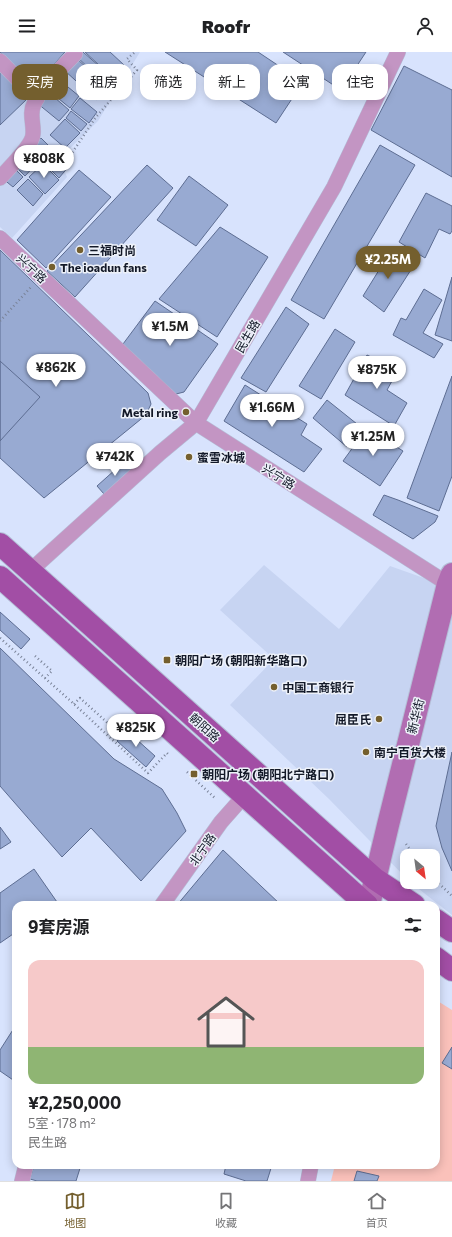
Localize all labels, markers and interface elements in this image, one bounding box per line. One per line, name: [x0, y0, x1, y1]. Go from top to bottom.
icon: menu: [16, 15, 38, 37]
text: Roofr: [202, 15, 250, 37]
icon: person: [414, 15, 436, 37]
chip: 买房: [12, 64, 68, 100]
chip: 租房: [76, 64, 132, 100]
chip: 筛选: [140, 64, 196, 100]
chip: 新上: [204, 64, 260, 100]
chip: 公寓: [268, 64, 324, 100]
chip: 住宅: [332, 64, 388, 100]
pin: ¥808K: [16, 145, 72, 179]
text: ¥808K: [23, 150, 65, 166]
place label: 三福时尚: [88, 243, 136, 257]
marker: 三福时尚: [75, 245, 85, 255]
pin: ¥2.25M: [355, 246, 421, 280]
street label: 兴宁路: [14, 251, 50, 285]
text: ¥2.25M: [365, 251, 411, 267]
place label: The ioadun fans: [60, 260, 147, 274]
marker: The ioadun fans: [47, 262, 57, 272]
pin: ¥1.5M: [142, 313, 198, 347]
street label: 民生路: [232, 317, 262, 355]
text: ¥1.5M: [151, 318, 189, 334]
pin: ¥862K: [28, 354, 84, 388]
pin: ¥875K: [349, 356, 405, 390]
text: ¥862K: [36, 359, 76, 375]
text: ¥875K: [357, 361, 397, 377]
pin: ¥1.66M: [239, 394, 305, 428]
text: ¥1.66M: [249, 399, 295, 415]
place label: Metal ring: [121, 405, 178, 419]
marker: Metal ring: [181, 407, 191, 417]
pin: ¥1.25M: [340, 423, 406, 457]
text: ¥1.25M: [350, 428, 396, 444]
pin: ¥742K: [87, 443, 143, 477]
text: ¥742K: [95, 448, 135, 464]
place label: 蜜雪冰城: [197, 450, 245, 464]
marker: 蜜雪冰城: [184, 452, 194, 462]
street label: 兴宁路: [260, 461, 298, 491]
place label: 朝阳广场 (朝阳新华路口): [175, 653, 307, 667]
marker: 朝阳广场 (朝阳新华路口): [162, 655, 172, 665]
place label: 中国工商银行: [282, 680, 354, 694]
marker: 中国工商银行: [269, 682, 279, 692]
street label: 新华街: [404, 697, 426, 735]
street label: 朝阳路: [187, 710, 223, 744]
place label: 屈臣氏: [335, 712, 371, 726]
pin: ¥825K: [108, 714, 164, 748]
marker: 屈臣氏: [374, 714, 384, 724]
text: ¥825K: [116, 719, 156, 735]
place label: 南宁百货大楼: [374, 745, 446, 759]
marker: 南宁百货大楼: [361, 747, 371, 757]
place label: 朝阳广场 (朝阳北宁路口): [202, 767, 334, 781]
marker: 朝阳广场 (朝阳北宁路口): [189, 769, 199, 779]
street label: 北宁路: [186, 830, 218, 868]
north arrow: [400, 849, 440, 889]
map controls: [400, 849, 440, 889]
icon: filters: [402, 914, 424, 936]
text: 9套房源: [28, 916, 90, 937]
icon: home: [190, 986, 262, 1058]
text: ¥2,250,000: [28, 1092, 121, 1113]
text: 5室 · 178 m²: [28, 1115, 96, 1131]
text: 民生路: [28, 1134, 67, 1150]
tab: 地图: [64, 1190, 86, 1230]
tab: 收藏: [215, 1190, 237, 1230]
tab: 首页: [366, 1190, 388, 1230]

